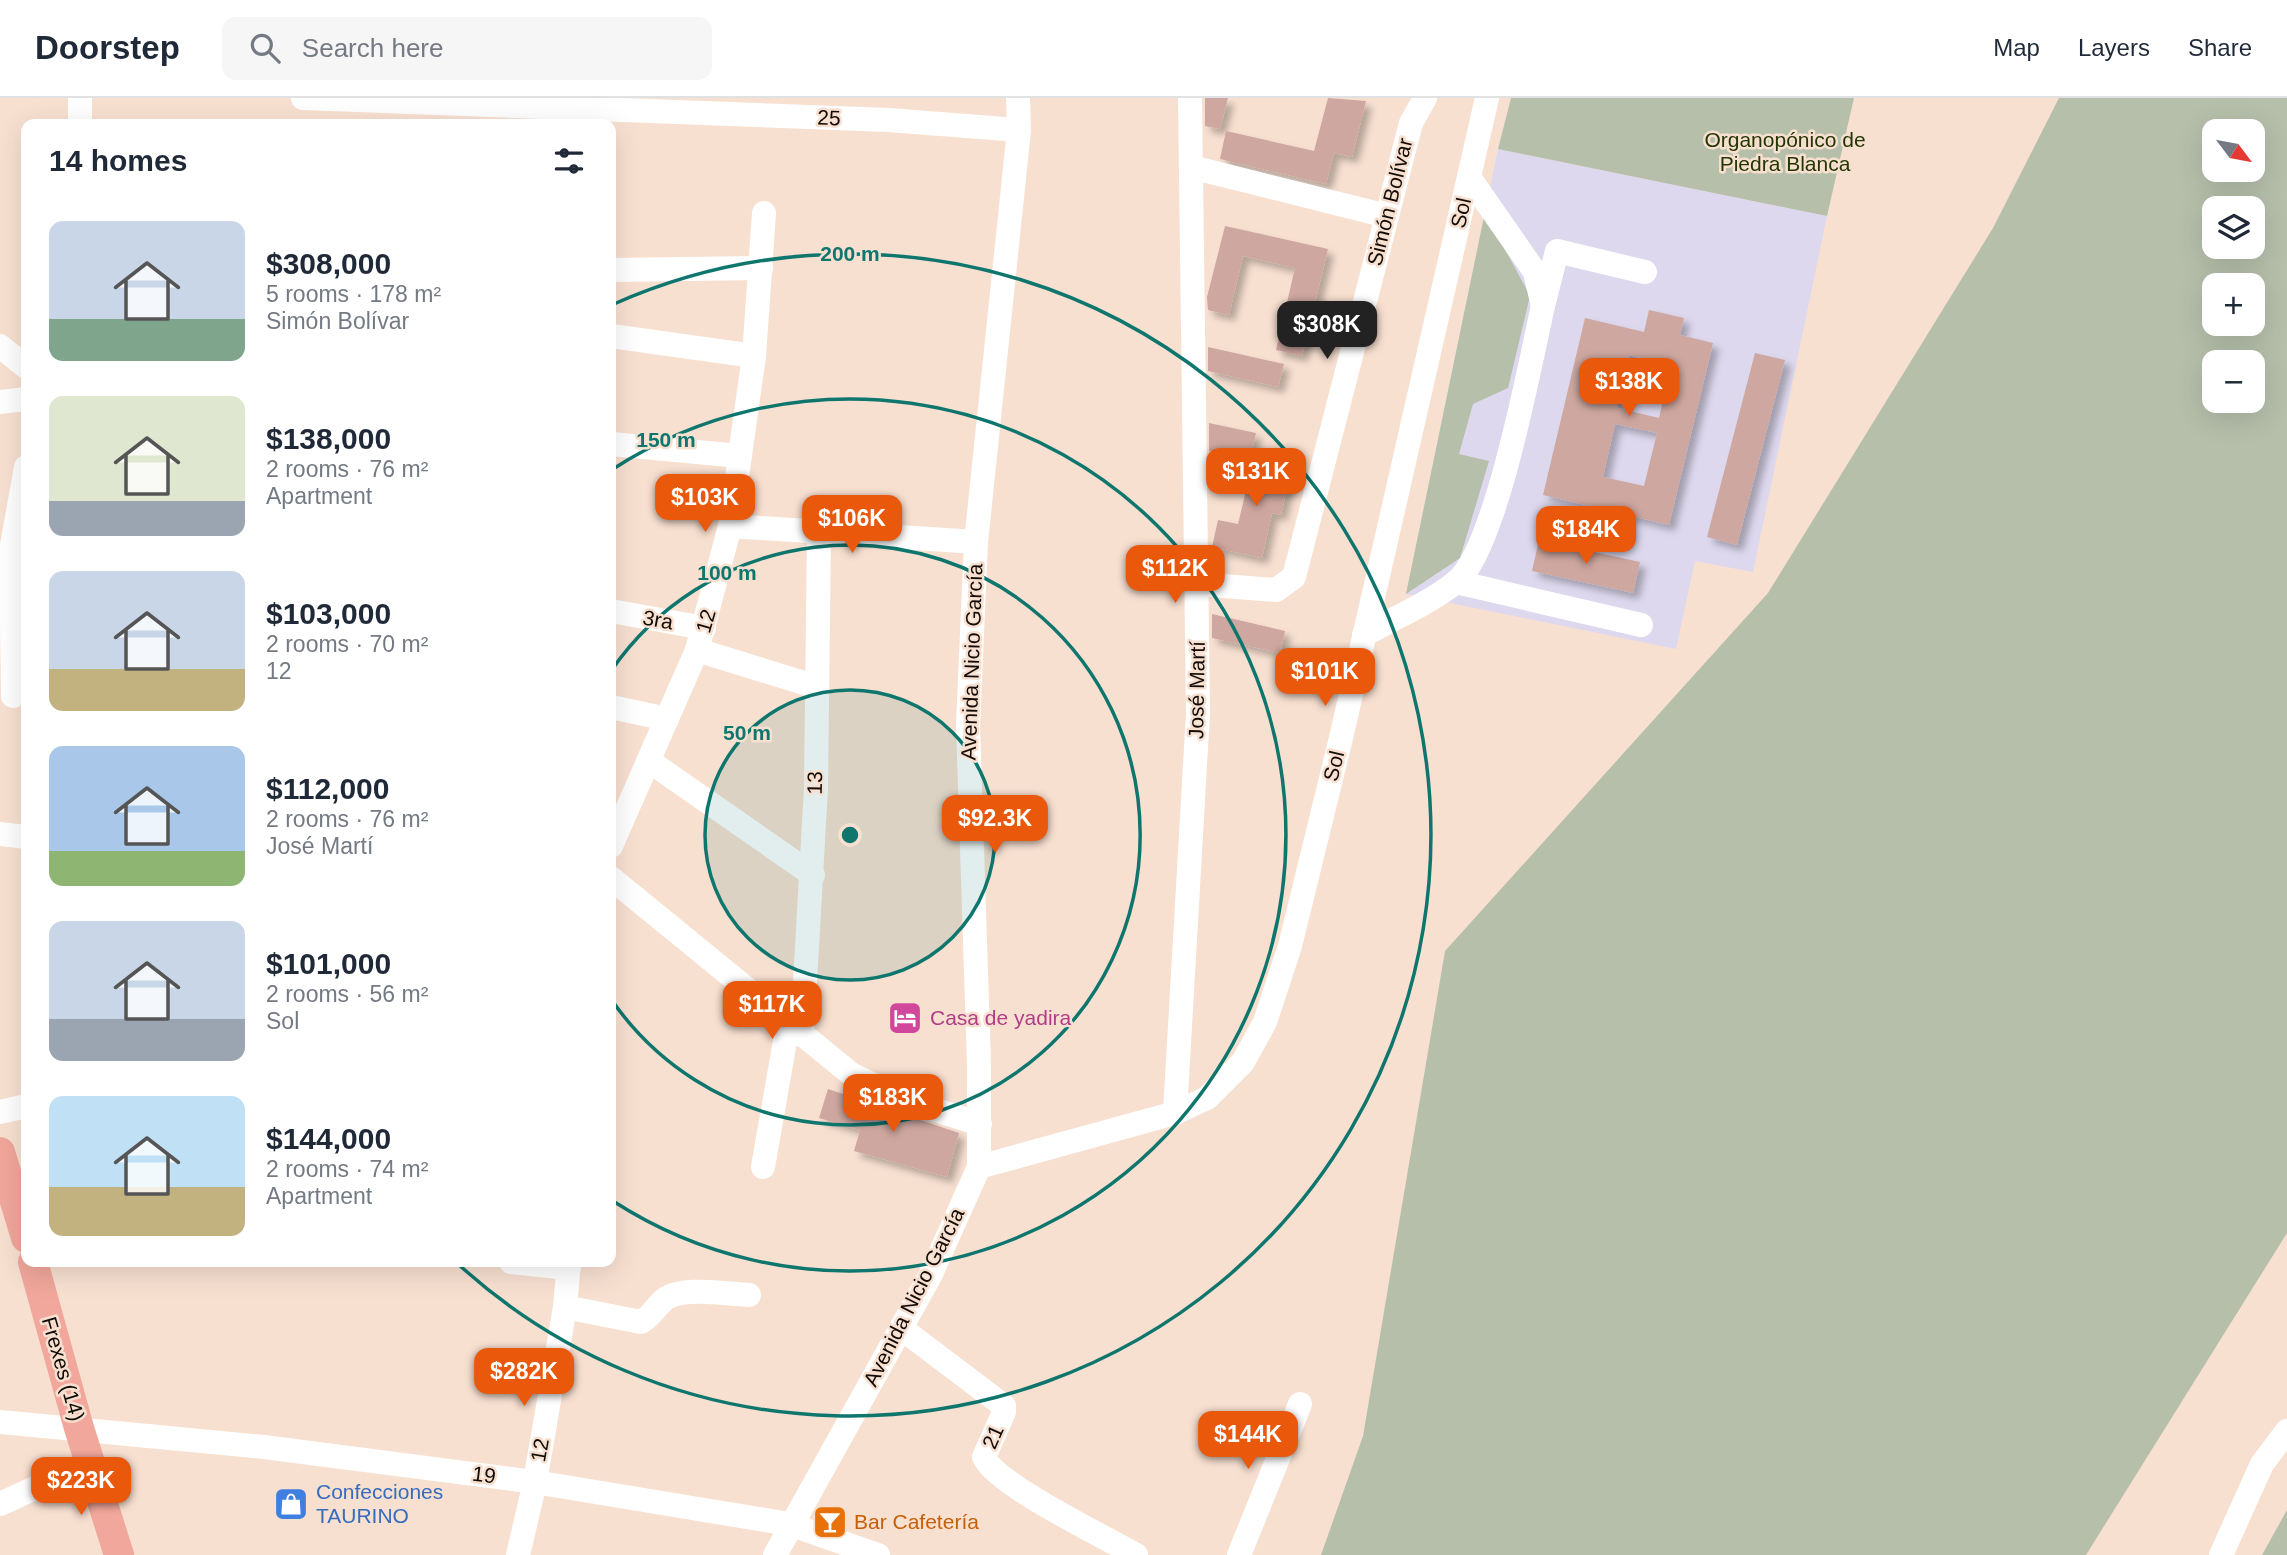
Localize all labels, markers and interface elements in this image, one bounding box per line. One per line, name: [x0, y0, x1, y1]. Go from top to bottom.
search box: [222, 17, 712, 80]
text: Doorstep: [35, 29, 180, 66]
icon: search: [246, 29, 284, 67]
text: Search here: [302, 33, 444, 63]
text: Map: [1993, 34, 2040, 61]
text: Layers: [2078, 34, 2150, 61]
text: Share: [2188, 34, 2252, 61]
street label: 25: [817, 106, 841, 129]
north arrow: [2202, 119, 2264, 182]
map controls: [2202, 119, 2265, 413]
park label: Organopónico de Piedra Blanca: [1704, 128, 1866, 175]
street label: Simón Bolívar: [1363, 136, 1416, 268]
icon: filters: [550, 142, 588, 180]
text: 14 homes: [49, 144, 187, 177]
street label: Sol: [1446, 196, 1475, 230]
button: layers: [2202, 196, 2265, 259]
text: 200 m: [820, 242, 880, 265]
text: $308,000: [266, 247, 391, 280]
icon: home: [105, 249, 189, 333]
button: +: [2202, 273, 2265, 336]
text: 5 rooms · 178 m²: [266, 281, 441, 307]
pin: $308K: [1278, 302, 1376, 361]
text: Simón Bolívar: [266, 308, 409, 334]
text: $308K: [1293, 311, 1361, 337]
button: −: [2202, 350, 2265, 413]
pin: $138K: [1580, 358, 1678, 418]
text: $138K: [1595, 368, 1663, 394]
text: $138,000: [266, 422, 391, 455]
icon: home: [105, 424, 189, 508]
text: 150 m: [636, 428, 696, 451]
pin: $131K: [1207, 448, 1305, 508]
text: 2 rooms · 76 m²: [266, 456, 428, 482]
text: $131K: [1222, 458, 1290, 484]
pin: $103K: [656, 474, 754, 534]
text: Apartment: [266, 483, 372, 509]
text: $103K: [671, 484, 739, 510]
pin: $106K: [803, 496, 901, 555]
text: $106K: [818, 505, 886, 531]
pin: $184K: [1537, 506, 1635, 566]
text: $184K: [1552, 516, 1620, 542]
pin: $112K: [1126, 546, 1224, 605]
text: $112K: [1142, 555, 1208, 581]
text: 100 m: [697, 561, 757, 584]
street label: Avenida Nicio García: [957, 563, 986, 761]
text: $103,000: [266, 597, 391, 630]
icon: home: [105, 599, 189, 683]
street label: 3ra: [641, 606, 675, 634]
street label: 12: [691, 606, 720, 635]
text: 2 rooms · 70 m²: [266, 631, 428, 657]
street label: José Martí: [1184, 641, 1209, 739]
pin: $101K: [1276, 648, 1374, 708]
text: 12: [266, 658, 292, 684]
text: $101K: [1291, 658, 1359, 684]
text: 50 m: [723, 721, 771, 744]
street label: Sol: [1319, 748, 1348, 783]
street label: 13: [803, 771, 826, 795]
text: $112,000: [266, 772, 389, 805]
icon: home: [105, 774, 189, 858]
pin: $92.3K: [938, 796, 1052, 855]
text: $92.3K: [958, 805, 1032, 831]
text: 2 rooms · 76 m²: [266, 806, 428, 832]
centre of rings: [838, 823, 862, 847]
text: José Martí: [266, 833, 373, 859]
text: $101,000: [266, 947, 391, 980]
icon: home: [105, 949, 189, 1033]
text: 2 rooms · 56 m²: [266, 981, 428, 1007]
pin: $117K: [723, 982, 821, 1041]
text: $117K: [739, 991, 805, 1017]
hotel icon: Casa de yadira: [886, 999, 924, 1037]
place label: Casa de yadira: [930, 1006, 1072, 1029]
text: Sol: [266, 1008, 299, 1034]
pin: $183K: [844, 1074, 942, 1134]
text: $183K: [859, 1084, 927, 1110]
text: $144,000: [266, 1122, 391, 1155]
icon: home: [105, 1124, 189, 1208]
text: 2 rooms · 74 m²: [266, 1156, 428, 1182]
text: Apartment: [266, 1183, 372, 1209]
street label: Avenida Nicio García: [859, 1204, 969, 1390]
street label: Frexes (14): [38, 1314, 89, 1424]
pin: $282K: [475, 1348, 573, 1408]
text: $282K: [490, 1358, 558, 1384]
pin: $144K: [1199, 1412, 1297, 1471]
street label: 21: [977, 1421, 1008, 1452]
text: $144K: [1214, 1421, 1282, 1447]
street label: 12: [526, 1436, 553, 1463]
pin: $223K: [32, 1458, 130, 1517]
street label: 19: [471, 1462, 497, 1487]
text: $223K: [47, 1467, 115, 1493]
place label: Confecciones TAURINO: [316, 1480, 443, 1527]
shop icon: Confecciones TAURINO: [272, 1485, 310, 1523]
bar icon: Bar Cafetería: [811, 1503, 849, 1541]
place label: Bar Cafetería: [854, 1510, 979, 1533]

